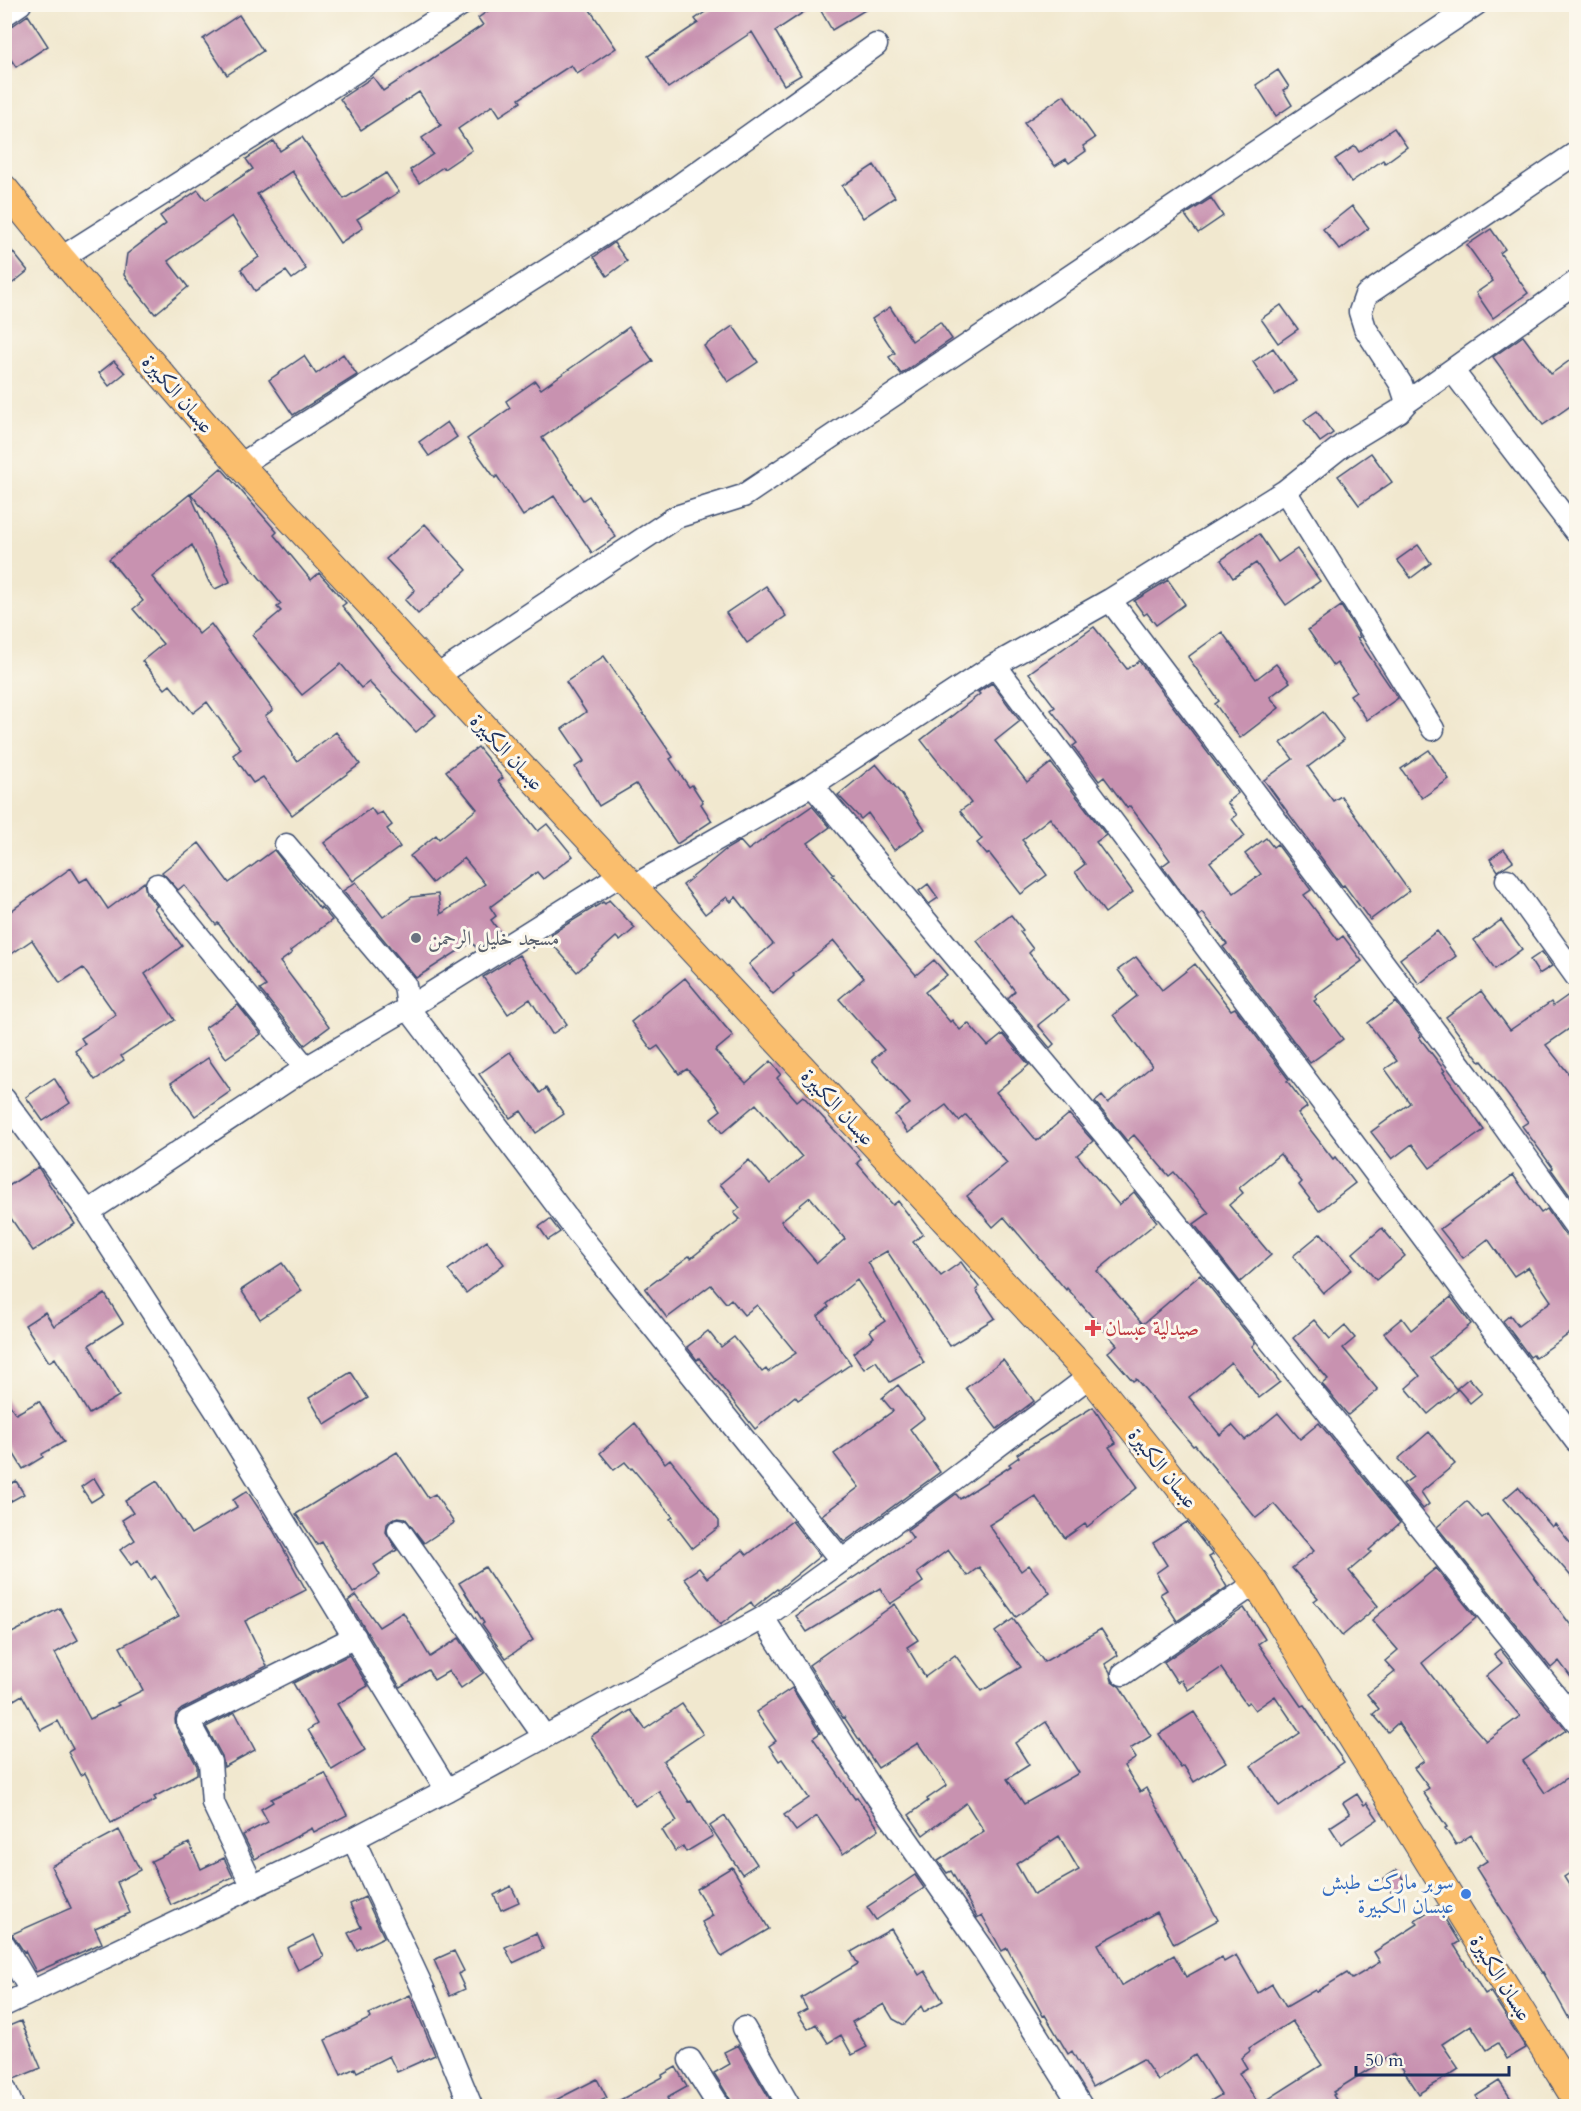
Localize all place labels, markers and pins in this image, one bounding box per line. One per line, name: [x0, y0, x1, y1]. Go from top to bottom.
place label: مسجد خليل الرحمن: [428, 924, 559, 953]
marker: مسجد خليل الرحمن: [409, 931, 423, 945]
place label: صيدلية عبسان: [1105, 1314, 1199, 1343]
marker: صيدلية عبسان: [1086, 1321, 1100, 1335]
place label: سوبر ماركت طبش عبسان الكبيرة: [1321, 1868, 1454, 1921]
marker: سوبر ماركت طبش عبسان الكبيرة: [1459, 1887, 1473, 1901]

